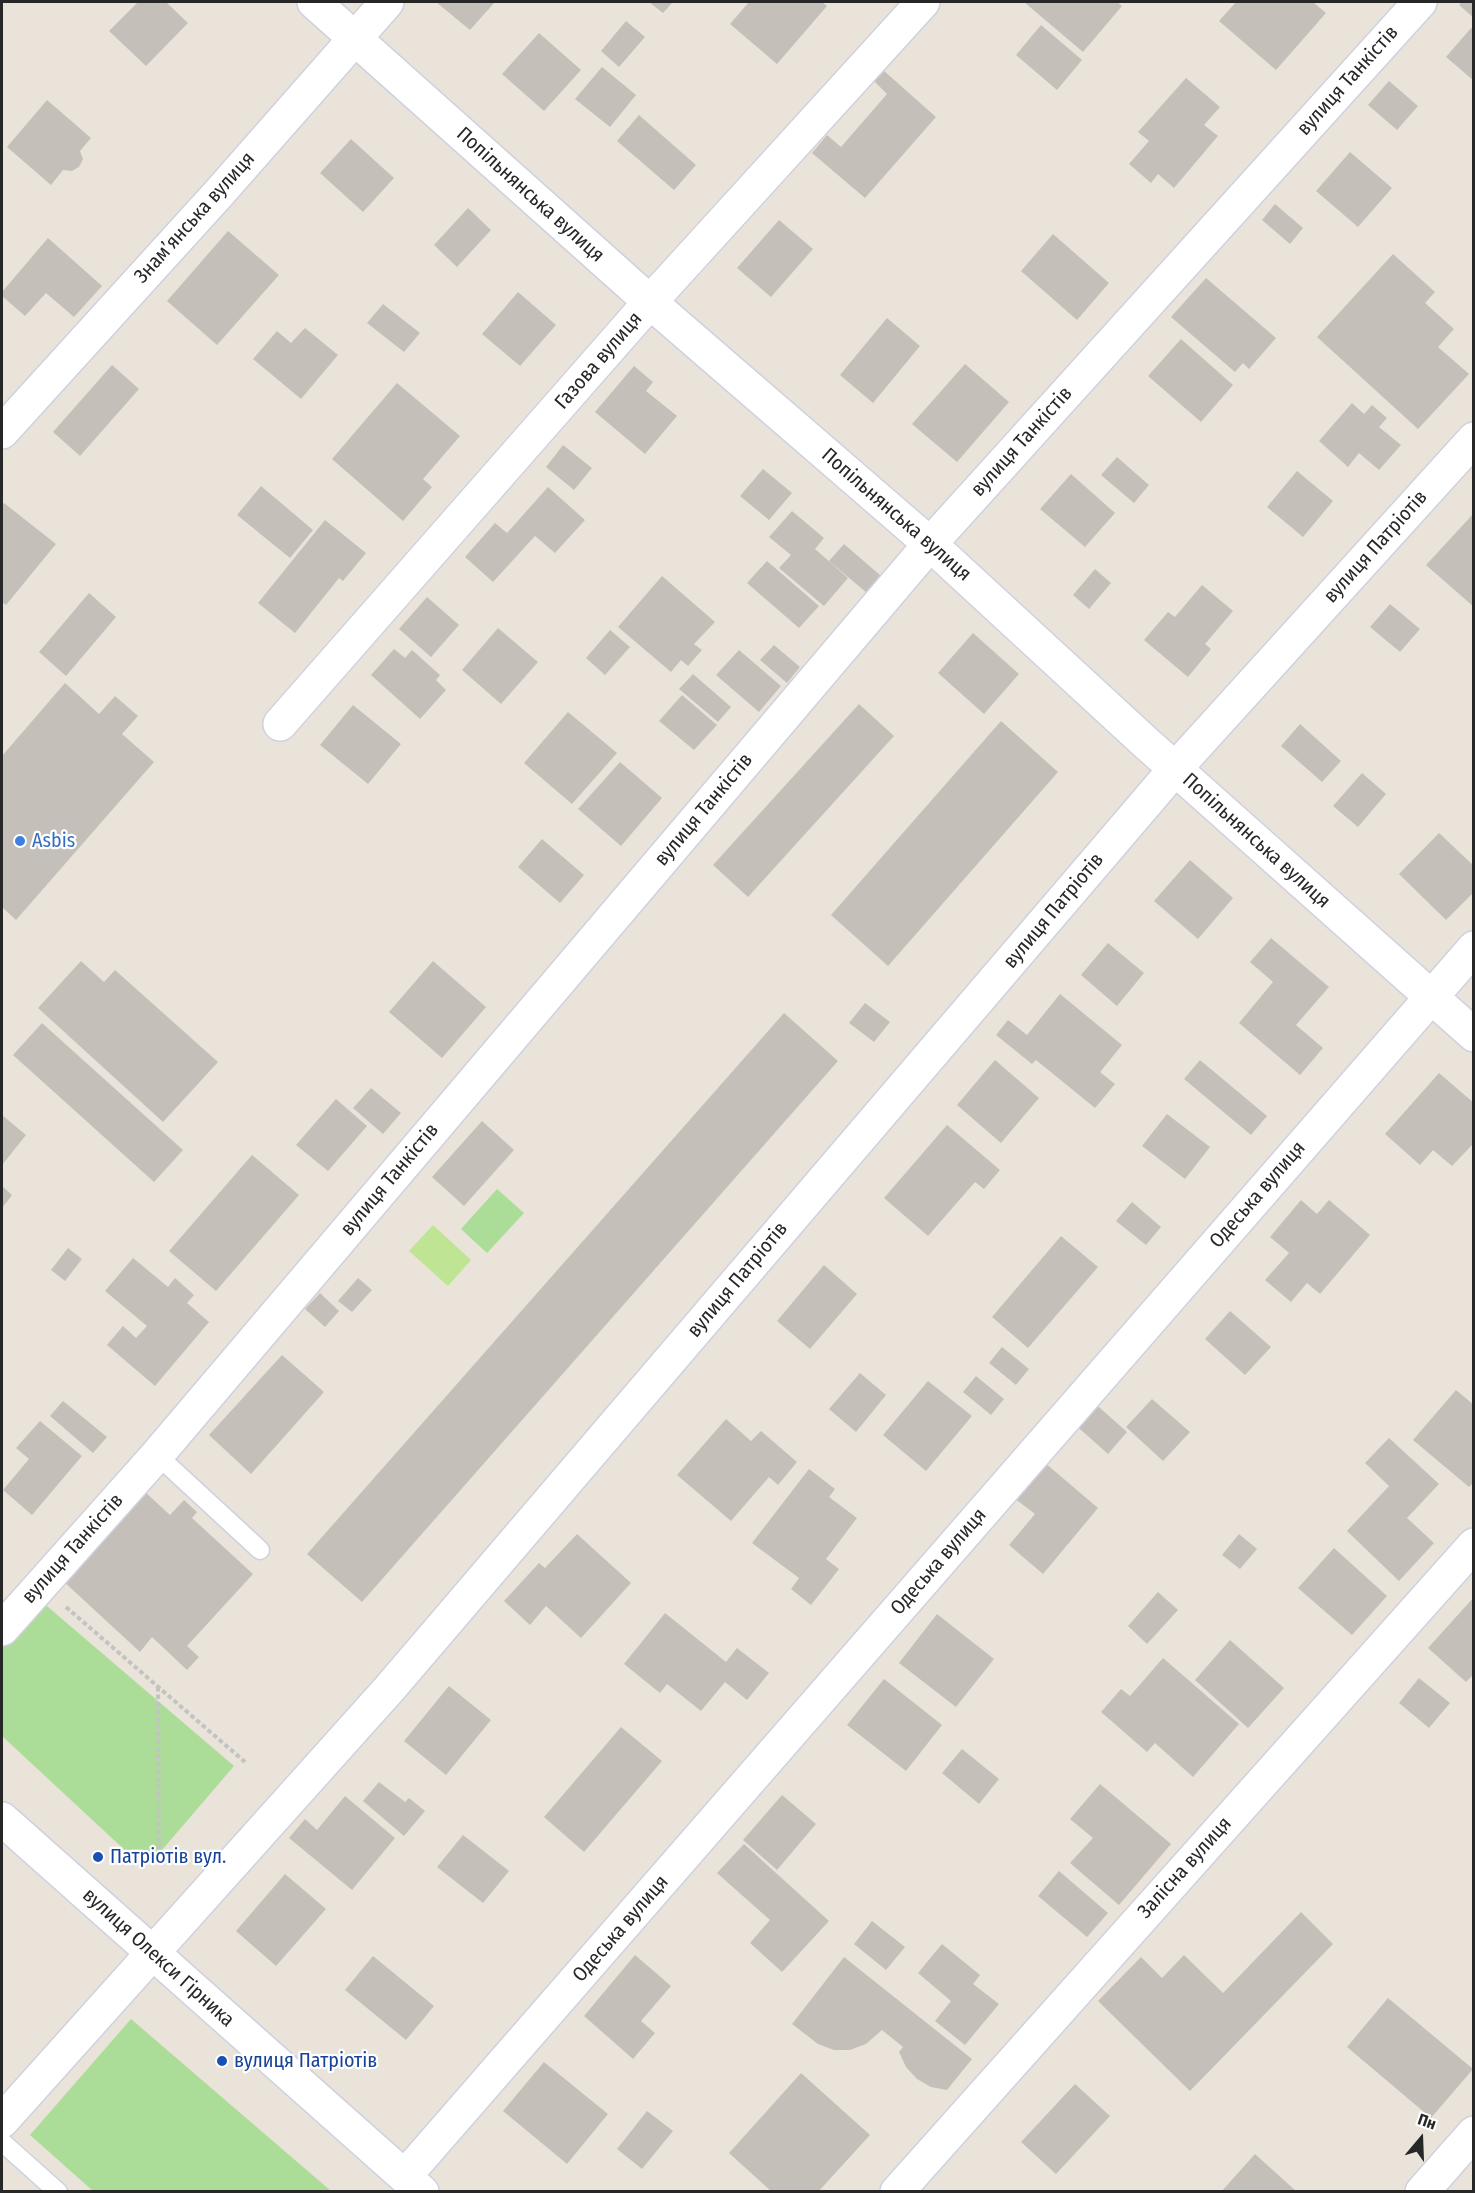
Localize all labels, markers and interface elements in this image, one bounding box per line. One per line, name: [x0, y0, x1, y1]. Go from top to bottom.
street label: вулиця Танкістів: [1292, 21, 1404, 141]
street label: Попільнянська вулиця: [451, 122, 609, 268]
street label: Знамʼянська вулиця: [130, 147, 260, 289]
street label: Газова вулиця: [550, 308, 648, 414]
street label: вулиця Танкістів: [966, 382, 1078, 502]
street label: Попільнянська вулиця: [816, 443, 976, 587]
street label: вулиця Патріотів: [1319, 486, 1433, 608]
street label: вулиця Танкістів: [650, 749, 758, 871]
street label: Попільнянська вулиця: [1177, 768, 1335, 914]
place label: Asbis: [32, 829, 75, 853]
marker: Asbis: [13, 834, 27, 848]
street label: вулиця Патріотів: [999, 848, 1109, 974]
street label: вулиця Танкістів: [336, 1119, 444, 1241]
street label: Одеська вулиця: [1205, 1137, 1311, 1253]
street label: вулиця Патріотів: [683, 1217, 793, 1343]
street label: вулиця Танкістів: [17, 1489, 129, 1609]
street label: Одеська вулиця: [886, 1504, 992, 1620]
street label: Залісна вулиця: [1133, 1812, 1237, 1924]
place label: Патріотів вул.: [110, 1845, 226, 1869]
marker: Патріотів вул.: [91, 1850, 105, 1864]
street label: Одеська вулиця: [568, 1871, 674, 1987]
street label: вулиця Олекси Гірника: [77, 1884, 239, 2032]
place label: вулиця Патріотів: [234, 2049, 377, 2073]
marker: вулиця Патріотів: [215, 2054, 229, 2068]
north arrow: [1391, 2109, 1451, 2169]
text: Пн: [1415, 2110, 1439, 2133]

